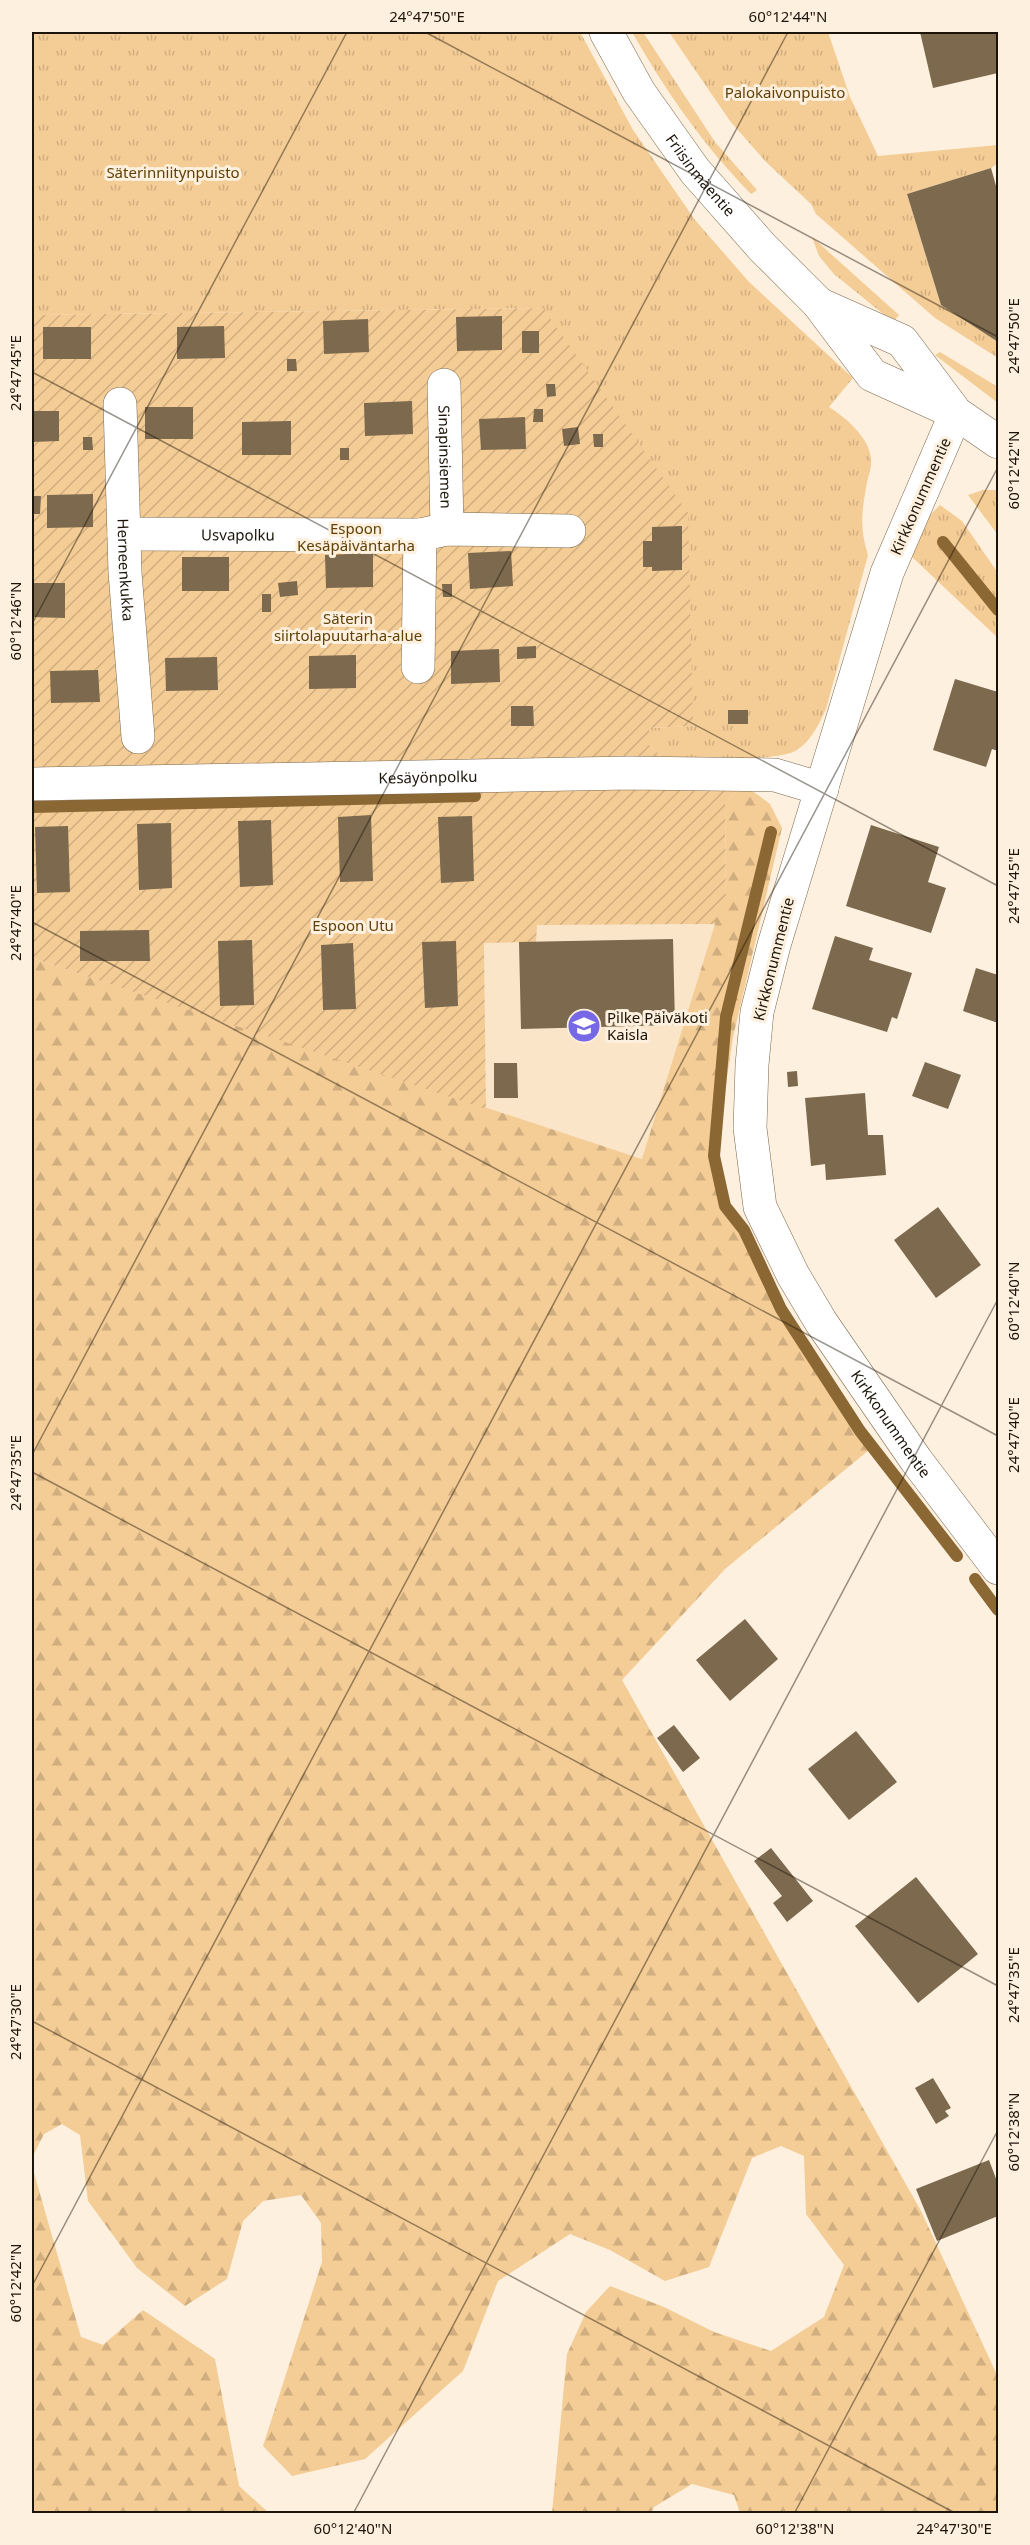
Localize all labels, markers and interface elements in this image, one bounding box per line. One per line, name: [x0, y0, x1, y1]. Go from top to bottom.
text: 24°47'50"E: [389, 6, 465, 26]
text: 60°12'44"N: [749, 6, 827, 26]
park label: Palokaivonpuisto: [725, 82, 845, 102]
street label: Friisinmäentie: [662, 130, 740, 220]
park label: Säterinniitynpuisto: [106, 162, 240, 182]
text: 24°47'50"E: [1003, 298, 1023, 374]
text: 24°47'45"E: [5, 335, 25, 411]
street label: Sinapinsiemen: [434, 405, 457, 509]
text: 60°12'42"N: [1003, 431, 1023, 509]
street label: Kirkkonummentie: [885, 434, 955, 558]
street label: Herneenkukka: [113, 518, 139, 622]
park label: Espoon Kesäpäiväntarha: [297, 518, 415, 555]
street label: Usvapolku: [201, 524, 275, 545]
text: 60°12'46"N: [5, 582, 25, 660]
park label: Säterin siirtolapuutarha-alue: [274, 608, 422, 645]
street label: Kesäyönpolku: [378, 766, 478, 788]
text: 24°47'45"E: [1003, 848, 1023, 924]
text: 24°47'40"E: [5, 885, 25, 961]
street label: Kirkkonummentie: [748, 895, 798, 1023]
park label: Espoon Utu: [312, 915, 394, 935]
place label: Pilke Päiväkoti Kaisla: [607, 1007, 708, 1044]
school or university icon: Pilke Päiväkoti Kaisla: [566, 1008, 602, 1044]
text: 60°12'40"N: [1003, 1262, 1023, 1340]
street label: Kirkkonummentie: [847, 1366, 936, 1482]
text: 24°47'40"E: [1003, 1397, 1023, 1473]
text: 24°47'35"E: [5, 1435, 25, 1511]
text: 24°47'35"E: [1003, 1947, 1023, 2023]
text: 24°47'30"E: [5, 1984, 25, 2060]
text: 60°12'38"N: [1003, 2093, 1023, 2171]
text: 60°12'42"N: [5, 2244, 25, 2322]
text: 60°12'40"N: [314, 2518, 392, 2538]
text: 60°12'38"N: [756, 2518, 834, 2538]
text: 24°47'30"E: [916, 2518, 992, 2538]

